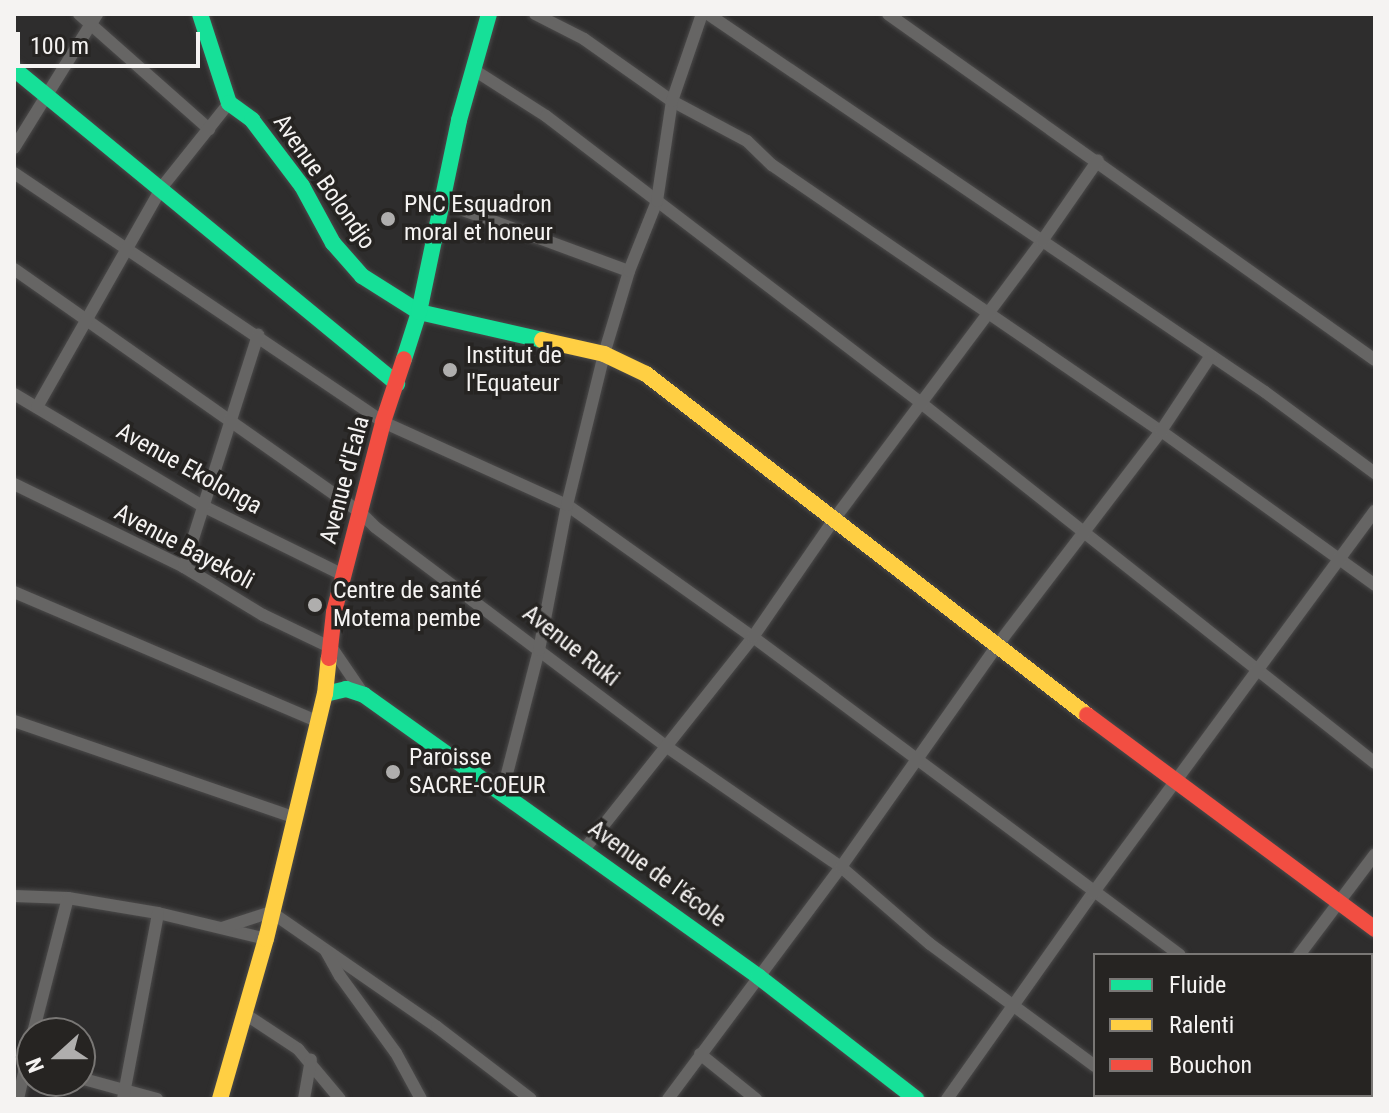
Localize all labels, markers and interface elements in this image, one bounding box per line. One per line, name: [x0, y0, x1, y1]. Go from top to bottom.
scale bar: [20, 16, 204, 66]
text: 100 m: [30, 32, 89, 60]
street label: Avenue Bolondjo: [267, 109, 381, 255]
place label: PNC Esquadron moral et honeur: [404, 191, 553, 247]
marker: PNC Esquadron moral et honeur: [379, 210, 397, 228]
place label: Institut de l'Equateur: [466, 342, 562, 398]
marker: Institut de l'Equateur: [441, 361, 459, 379]
street label: Avenue d'Eala: [314, 413, 376, 547]
street label: Avenue Ekolonga: [111, 417, 267, 521]
street label: Avenue Bayekoli: [109, 498, 259, 596]
place label: Centre de santé Motema pembe: [333, 577, 482, 633]
marker: Centre de santé Motema pembe: [304, 594, 326, 616]
street label: Avenue Ruki: [517, 599, 625, 693]
place label: Paroisse SACRE-COEUR: [409, 744, 546, 800]
marker: Paroisse SACRE-COEUR: [384, 763, 402, 781]
street label: Avenue de l'école: [582, 814, 732, 934]
legend: [1093, 953, 1373, 1097]
text: Fluide: [1169, 971, 1226, 999]
text: Ralenti: [1169, 1011, 1234, 1039]
north arrow: [16, 1017, 96, 1097]
text: Bouchon: [1169, 1051, 1252, 1079]
text: N: [21, 1054, 49, 1076]

